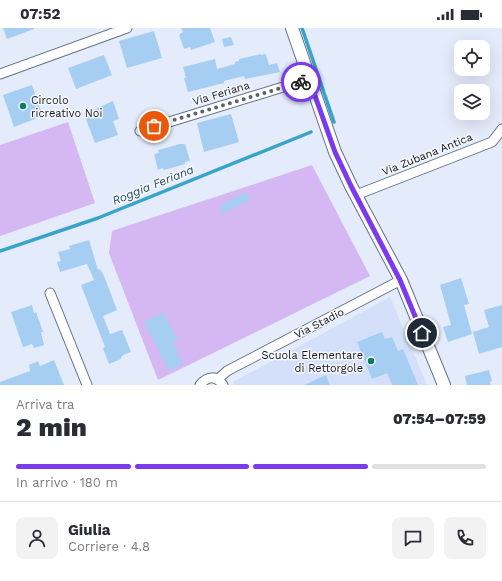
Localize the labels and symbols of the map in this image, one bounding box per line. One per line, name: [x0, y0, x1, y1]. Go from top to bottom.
courier: [281, 62, 321, 102]
street label: Via Feriana: [191, 79, 251, 108]
place label: Circolo ricreativo Noi: [31, 94, 102, 120]
marker: Circolo ricreativo Noi: [18, 101, 28, 111]
pin: [137, 109, 171, 143]
street label: Via Zubana Antica: [380, 130, 474, 179]
water label: Roggia Feriana: [110, 162, 196, 208]
street label: Via Stadio: [292, 305, 346, 342]
pin: [405, 316, 439, 350]
place label: Scuola Elementare di Rettorgole: [262, 349, 363, 375]
marker: Scuola Elementare di Rettorgole: [366, 356, 376, 366]

